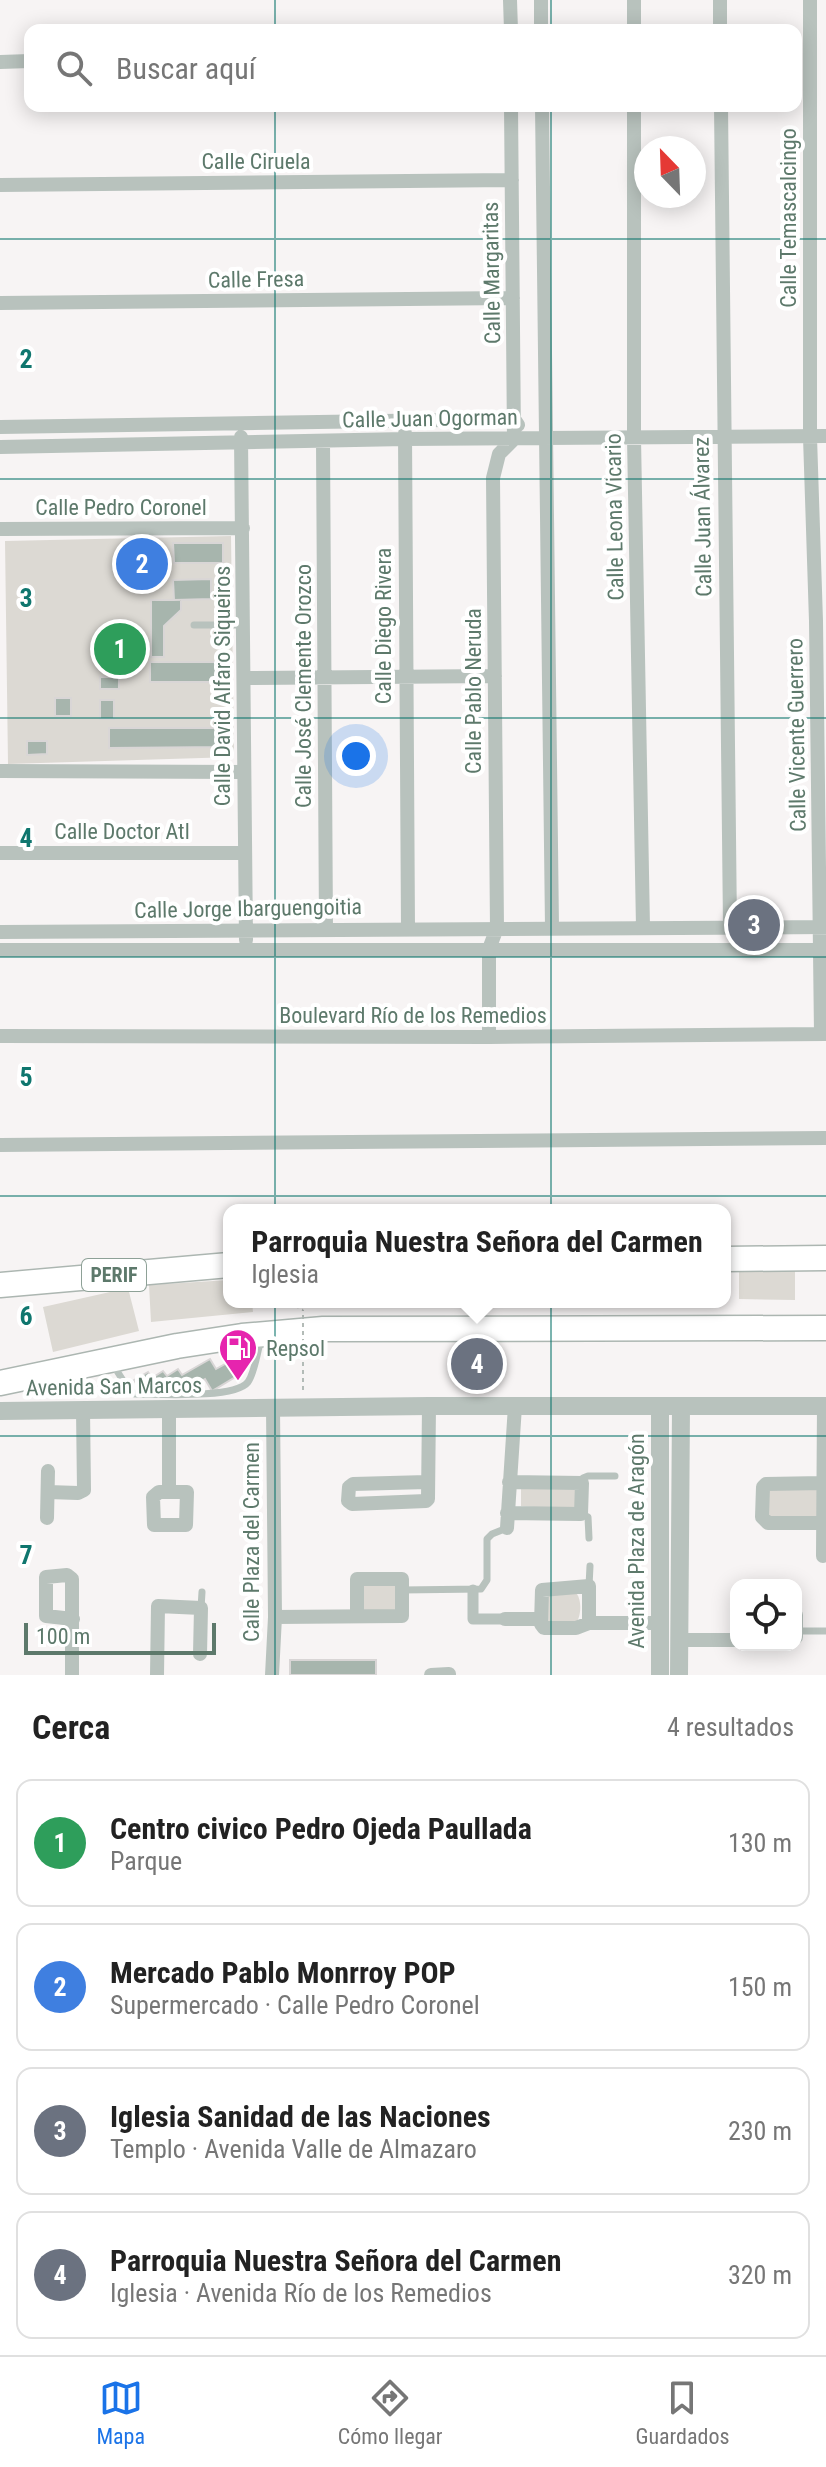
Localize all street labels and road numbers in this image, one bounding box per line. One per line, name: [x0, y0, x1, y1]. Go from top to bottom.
street label: Calle Temascalcingo: [776, 128, 801, 308]
street label: Calle Ciruela: [201, 149, 311, 174]
street label: Calle Margaritas: [478, 202, 505, 344]
street label: Calle Fresa: [208, 266, 304, 293]
street label: Calle Juan Ogorman: [342, 404, 518, 433]
street label: Calle Leona Vicario: [601, 433, 628, 601]
street label: Calle Juan Álvarez: [689, 437, 716, 597]
street label: Calle Pedro Coronel: [35, 495, 207, 520]
street label: Calle Diego Rivera: [371, 548, 396, 704]
street label: Calle José Clemente Orozco: [291, 564, 316, 808]
street label: Calle David Alfaro Siqueiros: [210, 566, 235, 806]
street label: Calle Pablo Neruda: [461, 608, 486, 774]
street label: Calle Vicente Guerrero: [782, 638, 811, 832]
street label: Calle Doctor Atl: [54, 819, 190, 844]
street label: Calle Jorge Ibarguengoitia: [134, 894, 362, 923]
street label: Boulevard Río de los Remedios: [279, 1003, 547, 1028]
road number: PERIF: [82, 1259, 146, 1291]
street label: Avenida San Marcos: [26, 1372, 202, 1401]
street label: Avenida Plaza de Aragón: [624, 1433, 649, 1649]
street label: Calle Plaza del Carmen: [239, 1442, 264, 1642]

